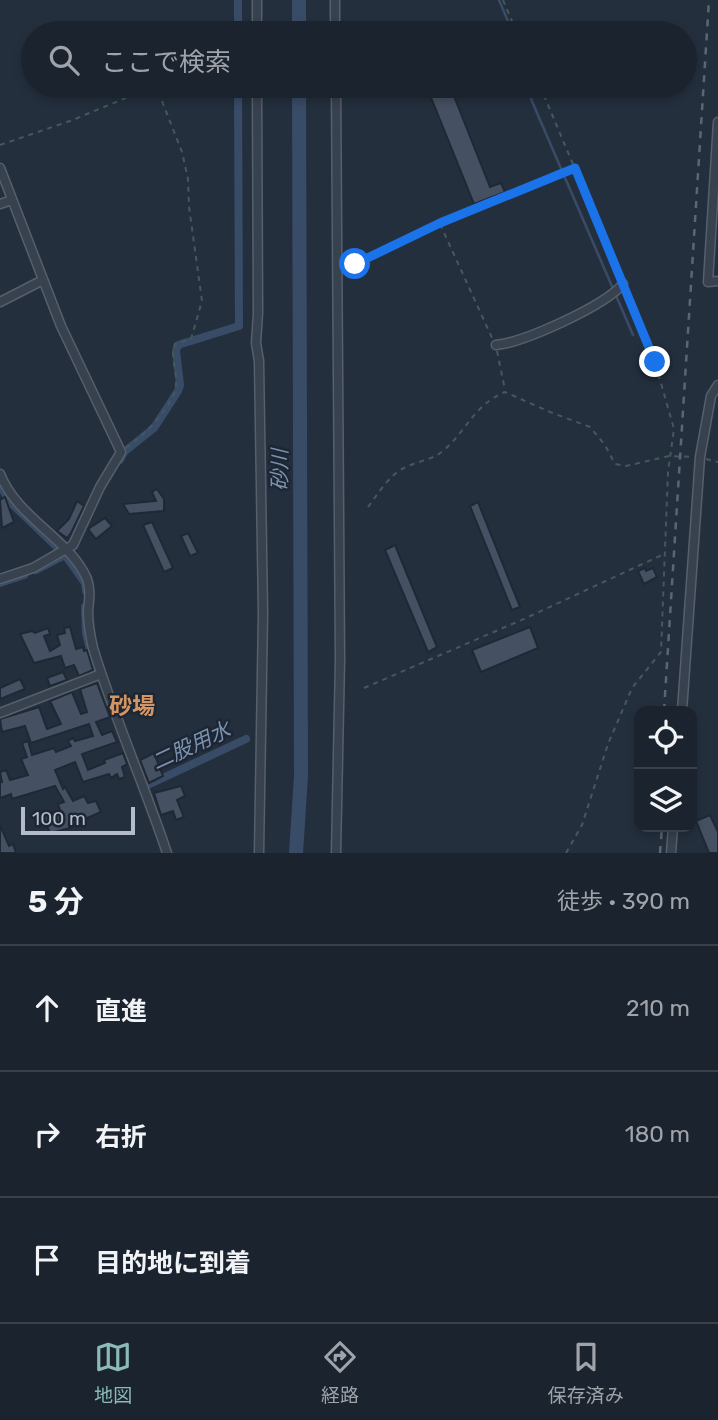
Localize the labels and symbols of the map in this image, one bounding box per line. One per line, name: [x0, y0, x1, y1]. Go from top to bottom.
route start: [339, 248, 370, 279]
route end: [639, 346, 670, 377]
water label: 砂川: [267, 447, 292, 491]
district label: 砂場: [109, 692, 155, 720]
water label: 二股用水: [147, 716, 236, 775]
scale bar: [21, 804, 135, 836]

